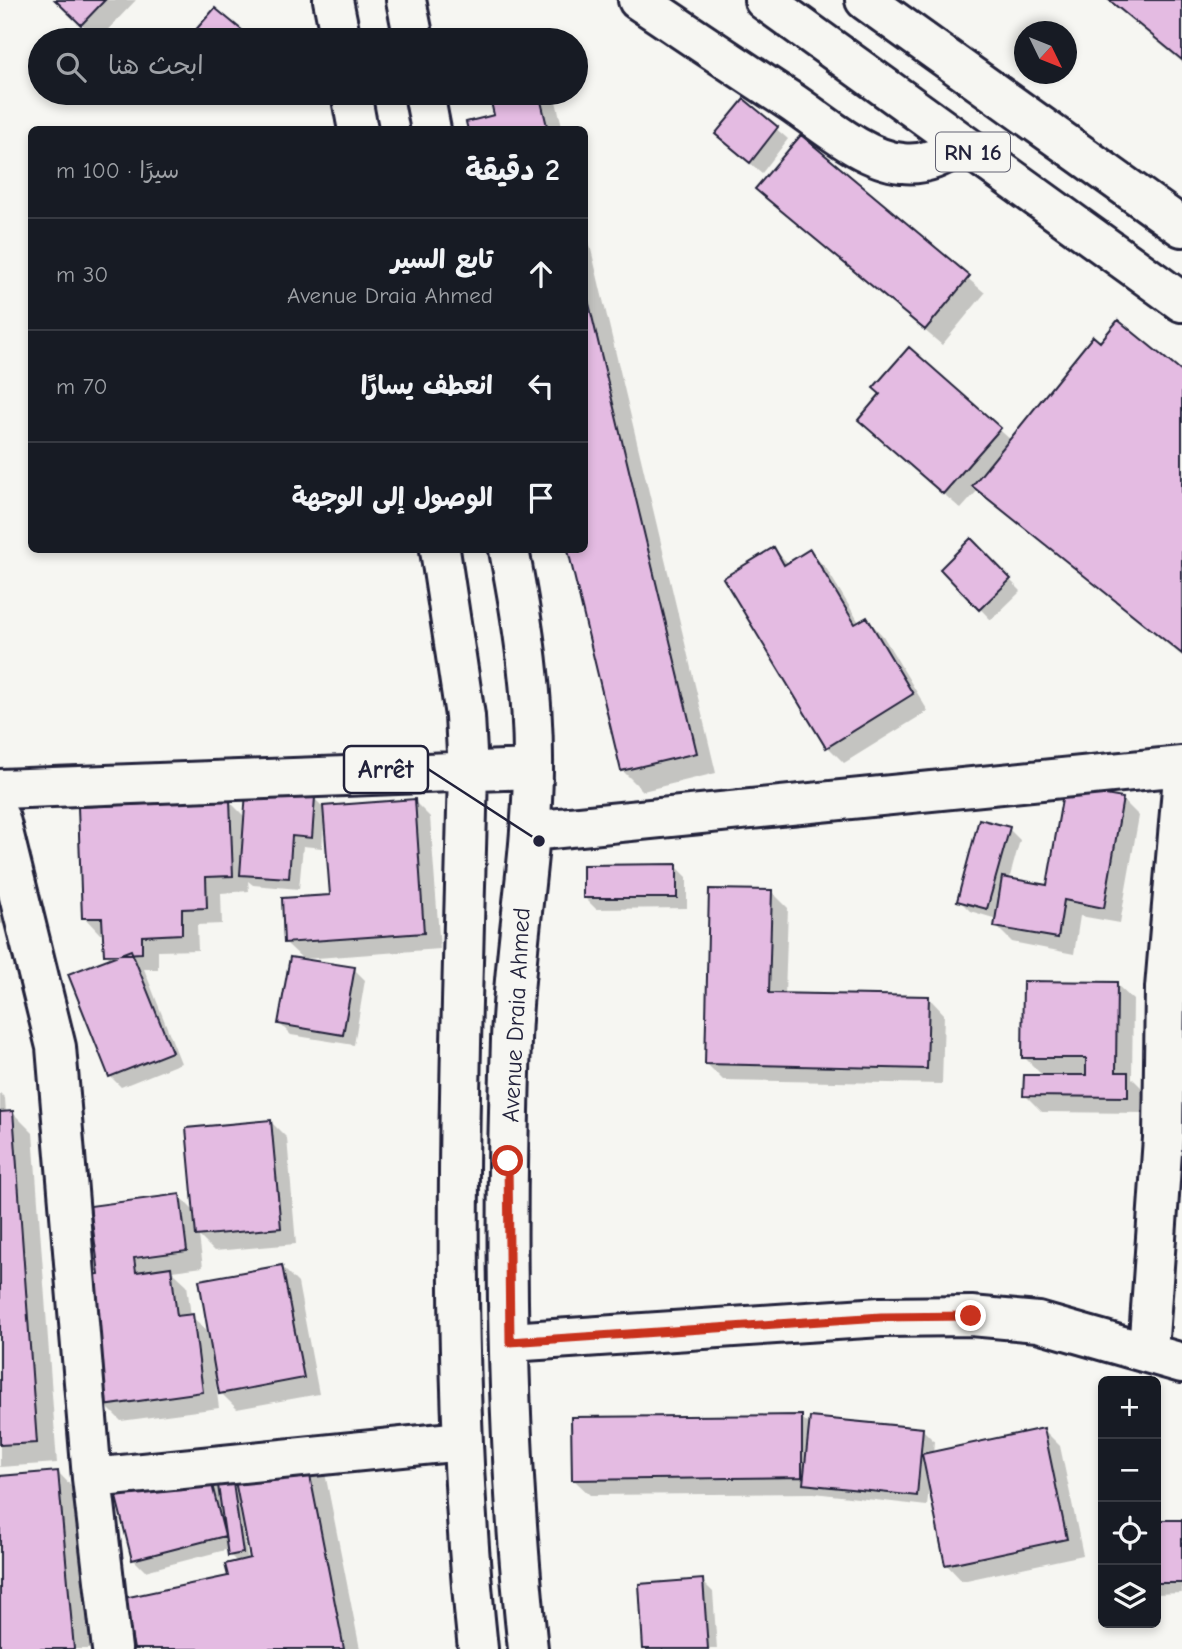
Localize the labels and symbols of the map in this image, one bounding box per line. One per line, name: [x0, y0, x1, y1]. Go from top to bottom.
north arrow: [1014, 21, 1077, 84]
road number: RN 16: [936, 132, 1010, 172]
callout: Arrêt: [344, 746, 428, 793]
text: Arrêt: [358, 755, 414, 785]
street label: Avenue Draia Ahmed: [496, 907, 536, 1123]
route start: [492, 1145, 523, 1176]
route end: [955, 1300, 986, 1331]

